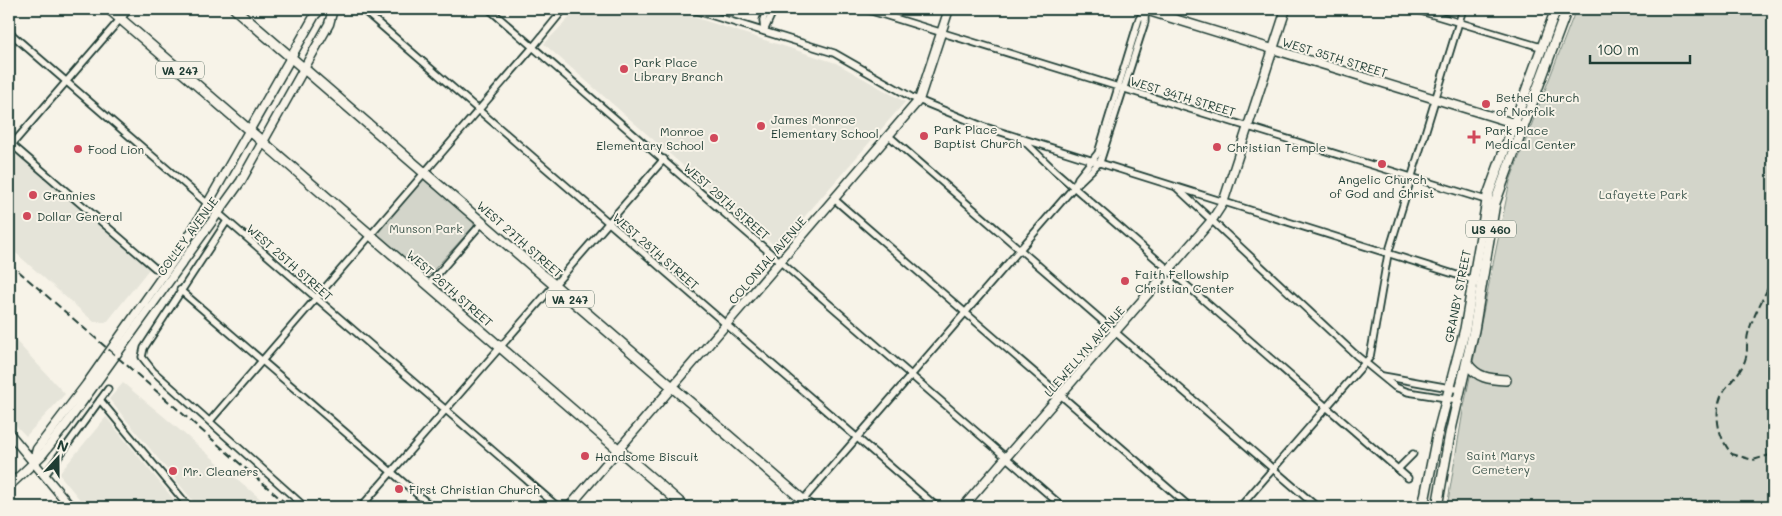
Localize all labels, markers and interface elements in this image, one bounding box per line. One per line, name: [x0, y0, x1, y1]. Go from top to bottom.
scale bar: [1590, 32, 1690, 64]
street label: WEST 35TH STREET: [1280, 33, 1390, 81]
text: 100 m: [1597, 39, 1639, 59]
place label: Park Place Library Branch: [634, 54, 723, 84]
road number: VA 247: [156, 62, 204, 78]
marker: Park Place Library Branch: [618, 63, 630, 75]
street label: WEST 34TH STREET: [1128, 72, 1238, 120]
place label: Bethel Church of Norfolk: [1496, 89, 1579, 119]
marker: Bethel Church of Norfolk: [1480, 98, 1492, 110]
place label: James Monroe Elementary School: [771, 111, 879, 141]
marker: James Monroe Elementary School: [755, 120, 767, 132]
place label: Park Place Baptist Church: [934, 121, 1022, 151]
place label: Park Place Medical Center: [1485, 122, 1576, 152]
place label: Monroe Elementary School: [596, 123, 704, 153]
marker: Park Place Baptist Church: [918, 130, 930, 142]
marker: Park Place Medical Center: [1467, 130, 1481, 144]
marker: Monroe Elementary School: [708, 132, 720, 144]
place label: Christian Temple: [1227, 139, 1326, 155]
place label: Food Lion: [88, 141, 144, 157]
marker: Christian Temple: [1211, 141, 1223, 153]
marker: Food Lion: [72, 143, 84, 155]
marker: Angelic Church of God and Christ: [1376, 158, 1388, 170]
street label: WEST 29TH STREET: [681, 159, 774, 243]
place label: Angelic Church of God and Christ: [1330, 171, 1434, 201]
park label: Lafayette Park: [1599, 186, 1687, 202]
place label: Grannies: [43, 187, 96, 203]
marker: Grannies: [27, 189, 39, 201]
street label: COLLEY AVENUE: [153, 193, 221, 279]
street label: WEST 27TH STREET: [474, 197, 567, 281]
place label: Dollar General: [37, 208, 123, 224]
street label: WEST 28TH STREET: [610, 209, 703, 293]
marker: Dollar General: [21, 210, 33, 222]
street label: COLONIAL AVENUE: [724, 213, 810, 307]
street label: WEST 25TH STREET: [244, 220, 337, 304]
park label: Munson Park: [389, 220, 463, 236]
road number: US 460: [1466, 220, 1516, 238]
street label: WEST 26TH STREET: [404, 246, 497, 330]
street label: GRANBY STREET: [1440, 248, 1474, 344]
place label: Faith Fellowship Christian Center: [1135, 266, 1234, 296]
marker: Faith Fellowship Christian Center: [1119, 275, 1131, 287]
road number: VA 247: [546, 290, 594, 308]
street label: LLEWELLYN AVENUE: [1040, 302, 1128, 400]
north arrow: [32, 434, 82, 484]
text: N: [54, 435, 71, 456]
park label: Saint Marys Cemetery: [1467, 447, 1536, 477]
place label: Handsome Biscuit: [595, 448, 699, 464]
marker: Handsome Biscuit: [579, 450, 591, 462]
place label: Mr. Cleaners: [183, 463, 259, 479]
marker: Mr. Cleaners: [167, 465, 179, 477]
place label: First Christian Church: [409, 481, 540, 497]
marker: First Christian Church: [393, 483, 405, 495]

